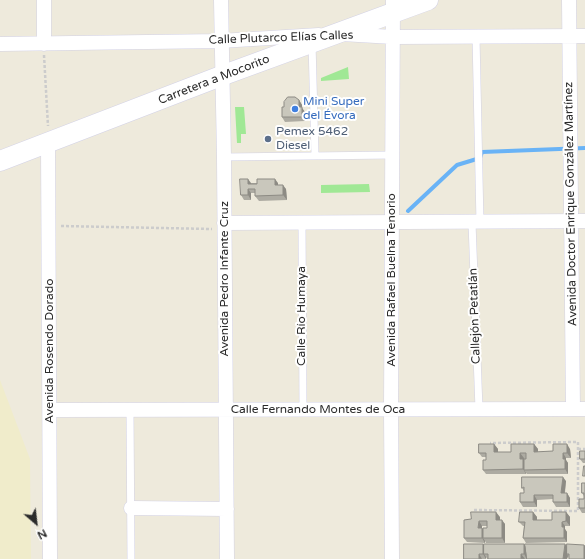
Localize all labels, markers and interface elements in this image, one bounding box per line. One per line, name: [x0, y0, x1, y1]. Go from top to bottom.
street label: Calle Plutarco Elías Calles: [208, 28, 354, 48]
street label: Carretera a Mocorito: [156, 52, 272, 108]
street label: Avenida Doctor Enrique González Martínez: [562, 82, 580, 326]
place label: Mini Super del Évora: [303, 95, 364, 123]
marker: Mini Super del Évora: [290, 104, 300, 114]
place label: Pemex 5462 Diesel: [276, 125, 348, 153]
marker: Pemex 5462 Diesel: [263, 134, 273, 144]
street label: Avenida Rafael Buelna Tenorio: [385, 193, 399, 367]
street label: Avenida Pedro Infante Cruz: [218, 201, 232, 357]
street label: Calle Río Humaya: [295, 266, 309, 366]
street label: Callejón Petatlán: [466, 268, 484, 364]
street label: Avenida Rosendo Dorado: [43, 278, 57, 424]
street label: Calle Fernando Montes de Oca: [231, 403, 405, 417]
north arrow: [16, 503, 56, 543]
text: N: [35, 526, 49, 542]

